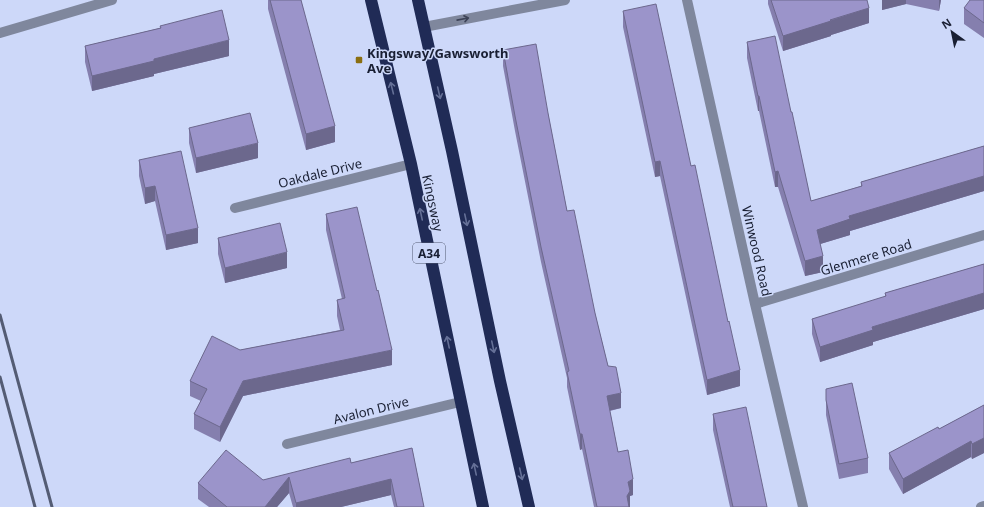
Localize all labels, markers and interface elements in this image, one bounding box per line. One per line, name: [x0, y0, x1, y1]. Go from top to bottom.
north arrow: [932, 12, 972, 52]
text: N: [938, 14, 954, 32]
one-way arrow: [456, 15, 469, 23]
place label: Kingsway/Gawsworth Ave: [367, 44, 508, 77]
marker: Kingsway/Gawsworth Ave: [354, 55, 364, 65]
one-way arrow: [388, 82, 396, 95]
one-way arrow: [435, 86, 443, 99]
street label: Oakdale Drive: [276, 154, 364, 192]
street label: Kingsway: [418, 173, 448, 233]
street label: Winwood Road: [738, 204, 776, 298]
one-way arrow: [417, 208, 425, 221]
one-way arrow: [463, 213, 471, 226]
street label: Glenmere Road: [818, 235, 914, 279]
road number: A34: [413, 243, 445, 263]
one-way arrow: [443, 336, 451, 349]
one-way arrow: [489, 340, 497, 353]
street label: Avalon Drive: [331, 392, 411, 428]
one-way arrow: [470, 463, 478, 476]
one-way arrow: [518, 467, 526, 480]

